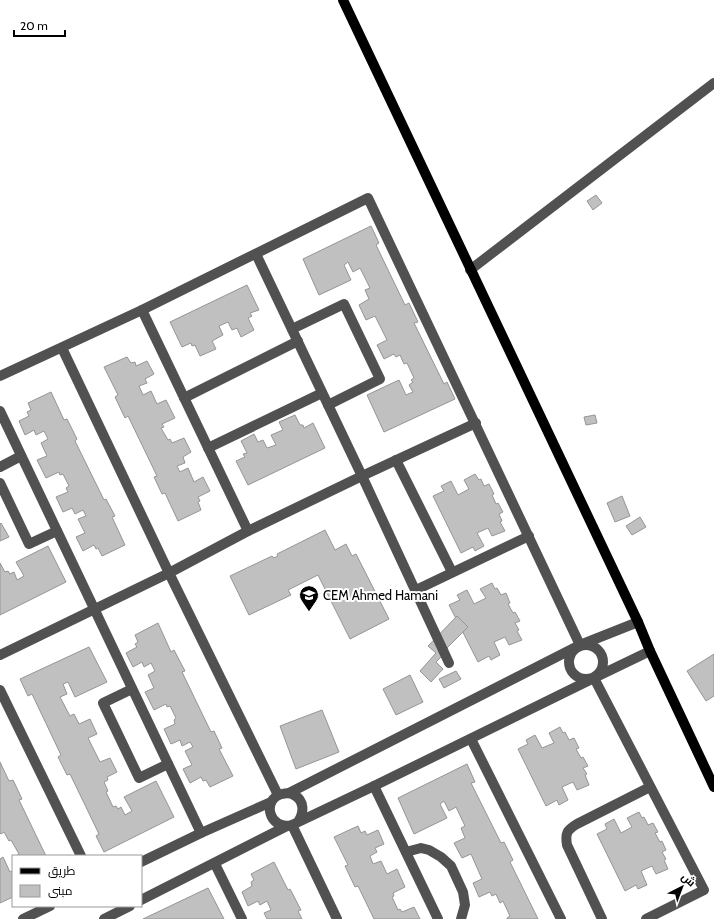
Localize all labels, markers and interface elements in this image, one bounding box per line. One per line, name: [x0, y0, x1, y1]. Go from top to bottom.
scale bar: [14, 12, 65, 38]
text: 20 m: [20, 18, 48, 33]
school or university icon: CEM Ahmed Hamani: [298, 584, 320, 612]
place label: CEM Ahmed Hamani: [323, 587, 438, 603]
legend: [12, 855, 142, 907]
text: طريق: [48, 863, 76, 878]
north arrow: [662, 867, 702, 907]
text: ش: [679, 870, 699, 889]
text: مبنى: [48, 883, 73, 898]

